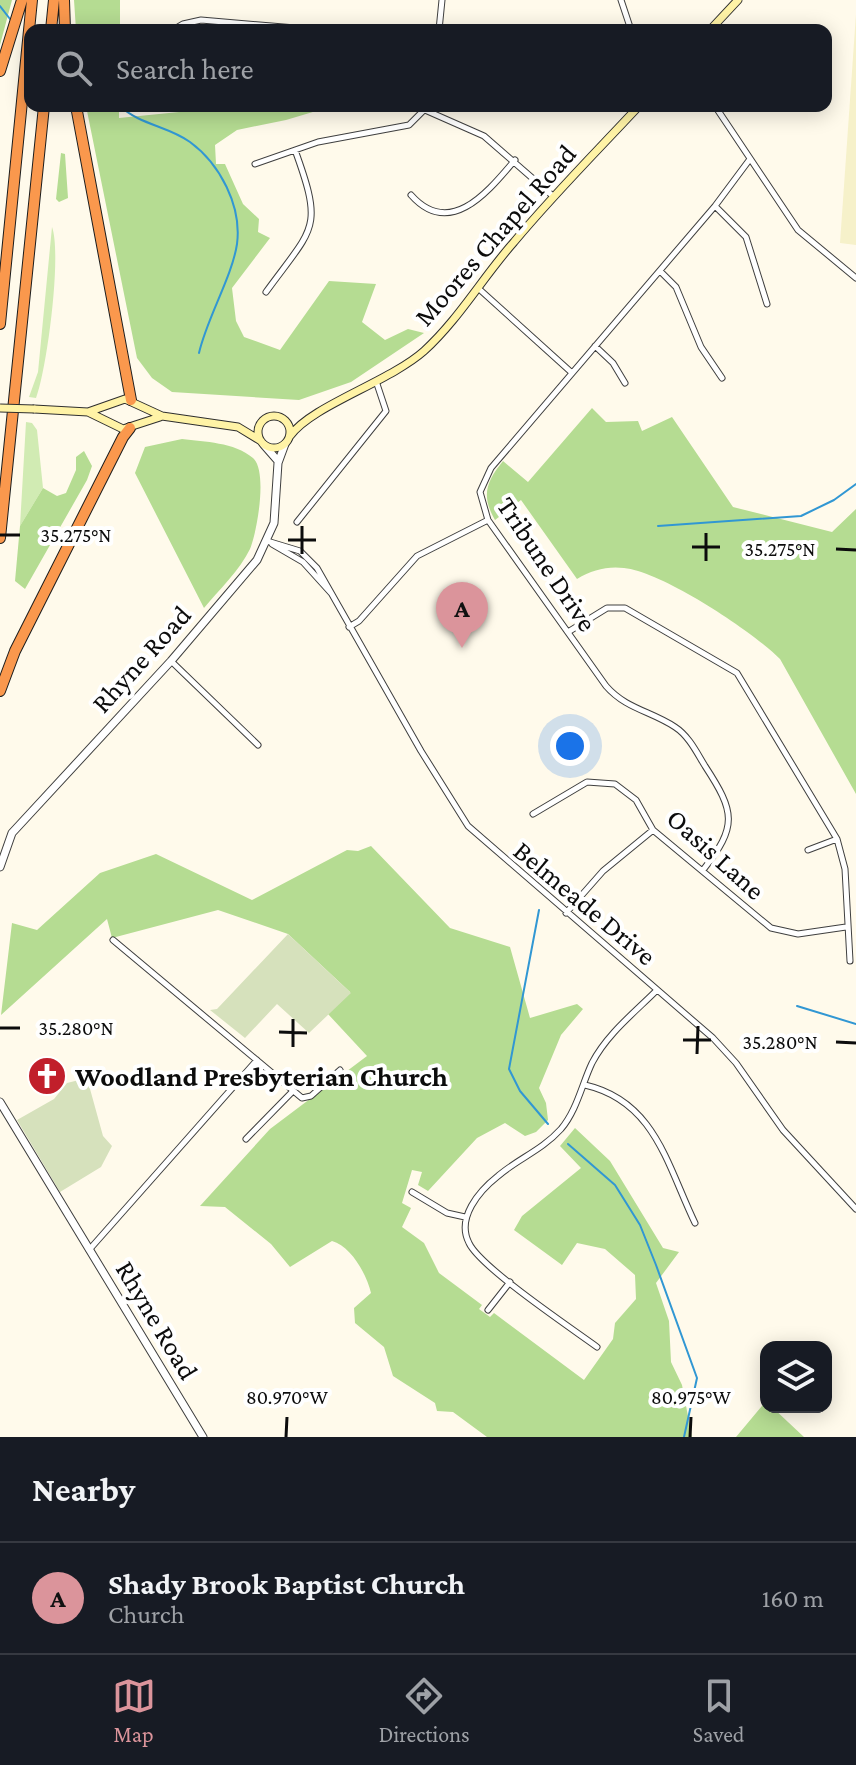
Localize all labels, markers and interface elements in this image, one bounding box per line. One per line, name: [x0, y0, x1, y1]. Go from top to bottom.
search box: [24, 24, 832, 112]
icon: search: [52, 46, 96, 90]
text: Search here: [116, 52, 254, 85]
street label: Moores Chapel Road: [408, 138, 582, 332]
street label: Tribune Drive: [491, 491, 603, 637]
text: 35.275°N: [40, 524, 112, 546]
text: 35.275°N: [744, 538, 816, 560]
pin: A: [436, 582, 488, 648]
street label: Rhyne Road: [85, 599, 197, 719]
your location: [550, 726, 590, 766]
street label: Oasis Lane: [661, 802, 771, 906]
street label: Belmeade Drive: [508, 835, 662, 971]
text: 35.280°N: [38, 1017, 114, 1039]
text: 35.280°N: [742, 1031, 818, 1053]
church icon: Woodland Presbyterian Church: [26, 1055, 68, 1097]
place label: Woodland Presbyterian Church: [74, 1061, 448, 1092]
street label: Rhyne Road: [110, 1255, 205, 1385]
map controls: [760, 1341, 832, 1413]
button: layers: [760, 1341, 832, 1413]
text: 80.970°W: [246, 1386, 329, 1408]
text: 80.975°W: [651, 1386, 732, 1408]
text: Nearby: [32, 1471, 135, 1508]
text: Shady Brook Baptist Church: [108, 1567, 465, 1600]
text: A: [50, 1584, 66, 1613]
text: 160 m: [762, 1584, 824, 1613]
text: Church: [108, 1600, 184, 1629]
tab: Map: [112, 1674, 156, 1747]
tab: Directions: [379, 1674, 470, 1747]
tab: Saved: [693, 1674, 744, 1747]

